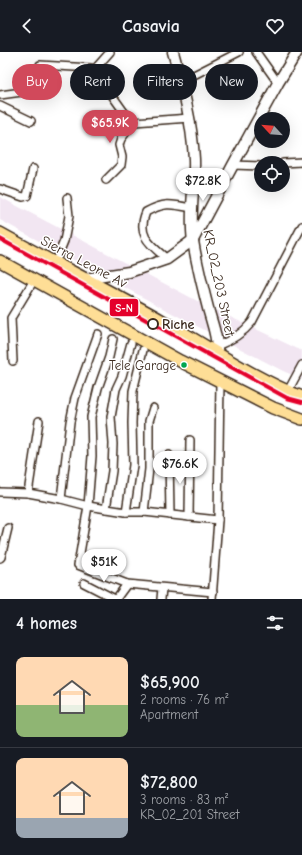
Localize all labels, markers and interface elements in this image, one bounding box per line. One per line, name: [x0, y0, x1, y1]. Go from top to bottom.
icon: back: [16, 15, 38, 37]
icon: heart: [264, 15, 286, 37]
text: Casavia: [122, 16, 180, 37]
chip: Buy: [12, 64, 62, 100]
chip: Rent: [70, 64, 125, 100]
chip: Filters: [133, 64, 197, 100]
chip: New: [205, 64, 258, 100]
pin: $65.9K: [77, 110, 143, 144]
north arrow: [254, 112, 290, 148]
map controls: [254, 112, 290, 192]
text: $65.9K: [91, 115, 129, 130]
button: locate: [254, 156, 290, 192]
pin: $72.8K: [170, 168, 236, 202]
text: $72.8K: [185, 173, 221, 188]
street label: KR_02_203 Street: [199, 228, 239, 339]
street label: Sierra Leone Av: [38, 232, 130, 292]
line badge: S-N: [109, 298, 139, 317]
text: S-N: [115, 302, 133, 315]
place label: Riche: [162, 316, 195, 333]
marker: Riche: [147, 318, 159, 330]
place label: Tele Garage: [109, 358, 176, 373]
marker: Tele Garage: [179, 360, 189, 370]
pin: $76.6K: [147, 451, 213, 485]
text: $76.6K: [162, 456, 198, 471]
pin: $51K: [80, 549, 128, 583]
text: $51K: [90, 554, 118, 569]
icon: filters: [264, 612, 286, 634]
text: 4 homes: [16, 614, 77, 633]
icon: home: [48, 673, 96, 721]
text: $65,900: [140, 673, 200, 692]
text: 2 rooms · 76 m²: [140, 692, 228, 707]
text: Apartment: [140, 707, 198, 722]
text: $72,800: [140, 773, 198, 792]
icon: home: [48, 774, 96, 822]
text: 3 rooms · 83 m²: [140, 792, 228, 807]
text: KR_02_201 Street: [140, 807, 239, 822]

